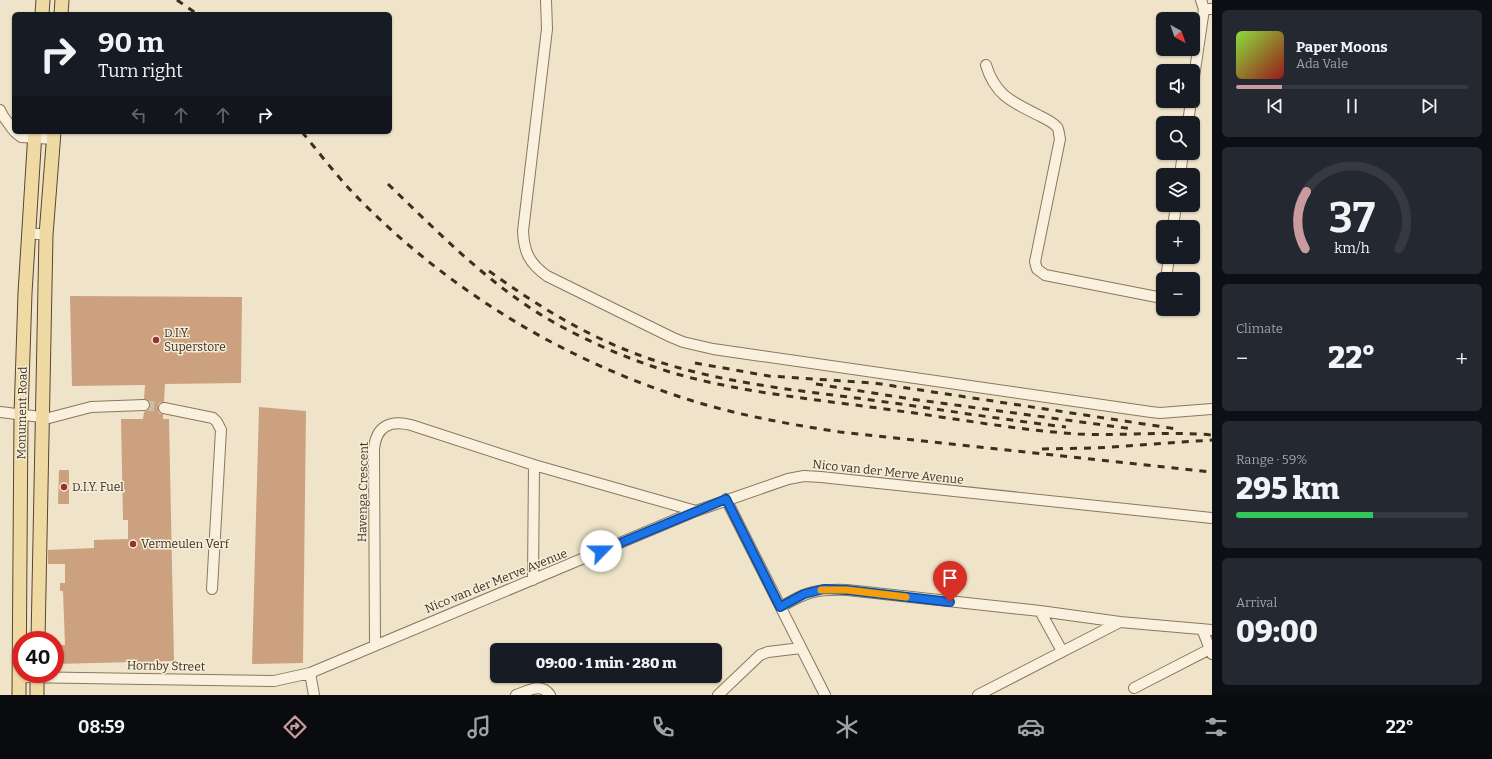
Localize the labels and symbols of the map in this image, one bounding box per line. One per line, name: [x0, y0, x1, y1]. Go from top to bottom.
north arrow: [1156, 12, 1200, 56]
place label: D.I.Y. Superstore: [164, 326, 226, 354]
marker: D.I.Y. Superstore: [151, 335, 161, 345]
street label: Monument Road: [14, 366, 30, 460]
street label: Havenga Crescent: [355, 441, 371, 542]
street label: Nico van der Merve Avenue: [812, 457, 964, 487]
place label: D.I.Y. Fuel: [72, 480, 124, 494]
marker: D.I.Y. Fuel: [59, 482, 69, 492]
position arrow: [580, 530, 622, 572]
place label: Vermeulen Verf: [141, 537, 230, 551]
marker: Vermeulen Verf: [128, 539, 138, 549]
street label: Nico van der Merve Avenue: [423, 546, 569, 616]
pin: [933, 561, 967, 602]
speed limit sign: 40: [12, 631, 64, 683]
street label: Hornby Street: [127, 658, 206, 674]

